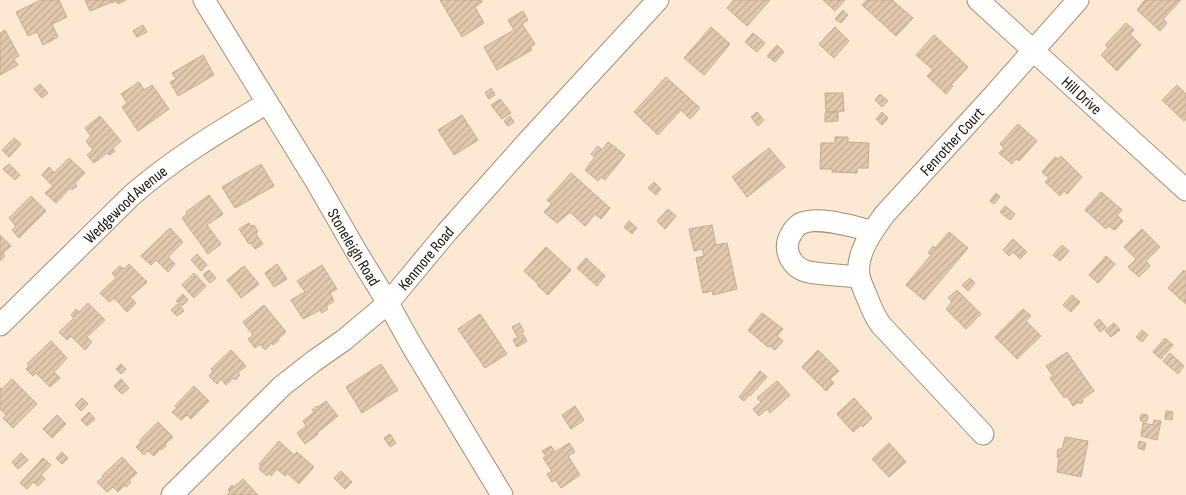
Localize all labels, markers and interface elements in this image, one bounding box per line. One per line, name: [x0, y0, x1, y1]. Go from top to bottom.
street label: Hill Drive: [1057, 73, 1105, 119]
street label: Fenrother Court: [917, 104, 989, 180]
street label: Wedgewood Avenue: [80, 162, 171, 248]
street label: Stoneleigh Road: [323, 206, 383, 290]
street label: Kenmore Road: [395, 223, 458, 295]

